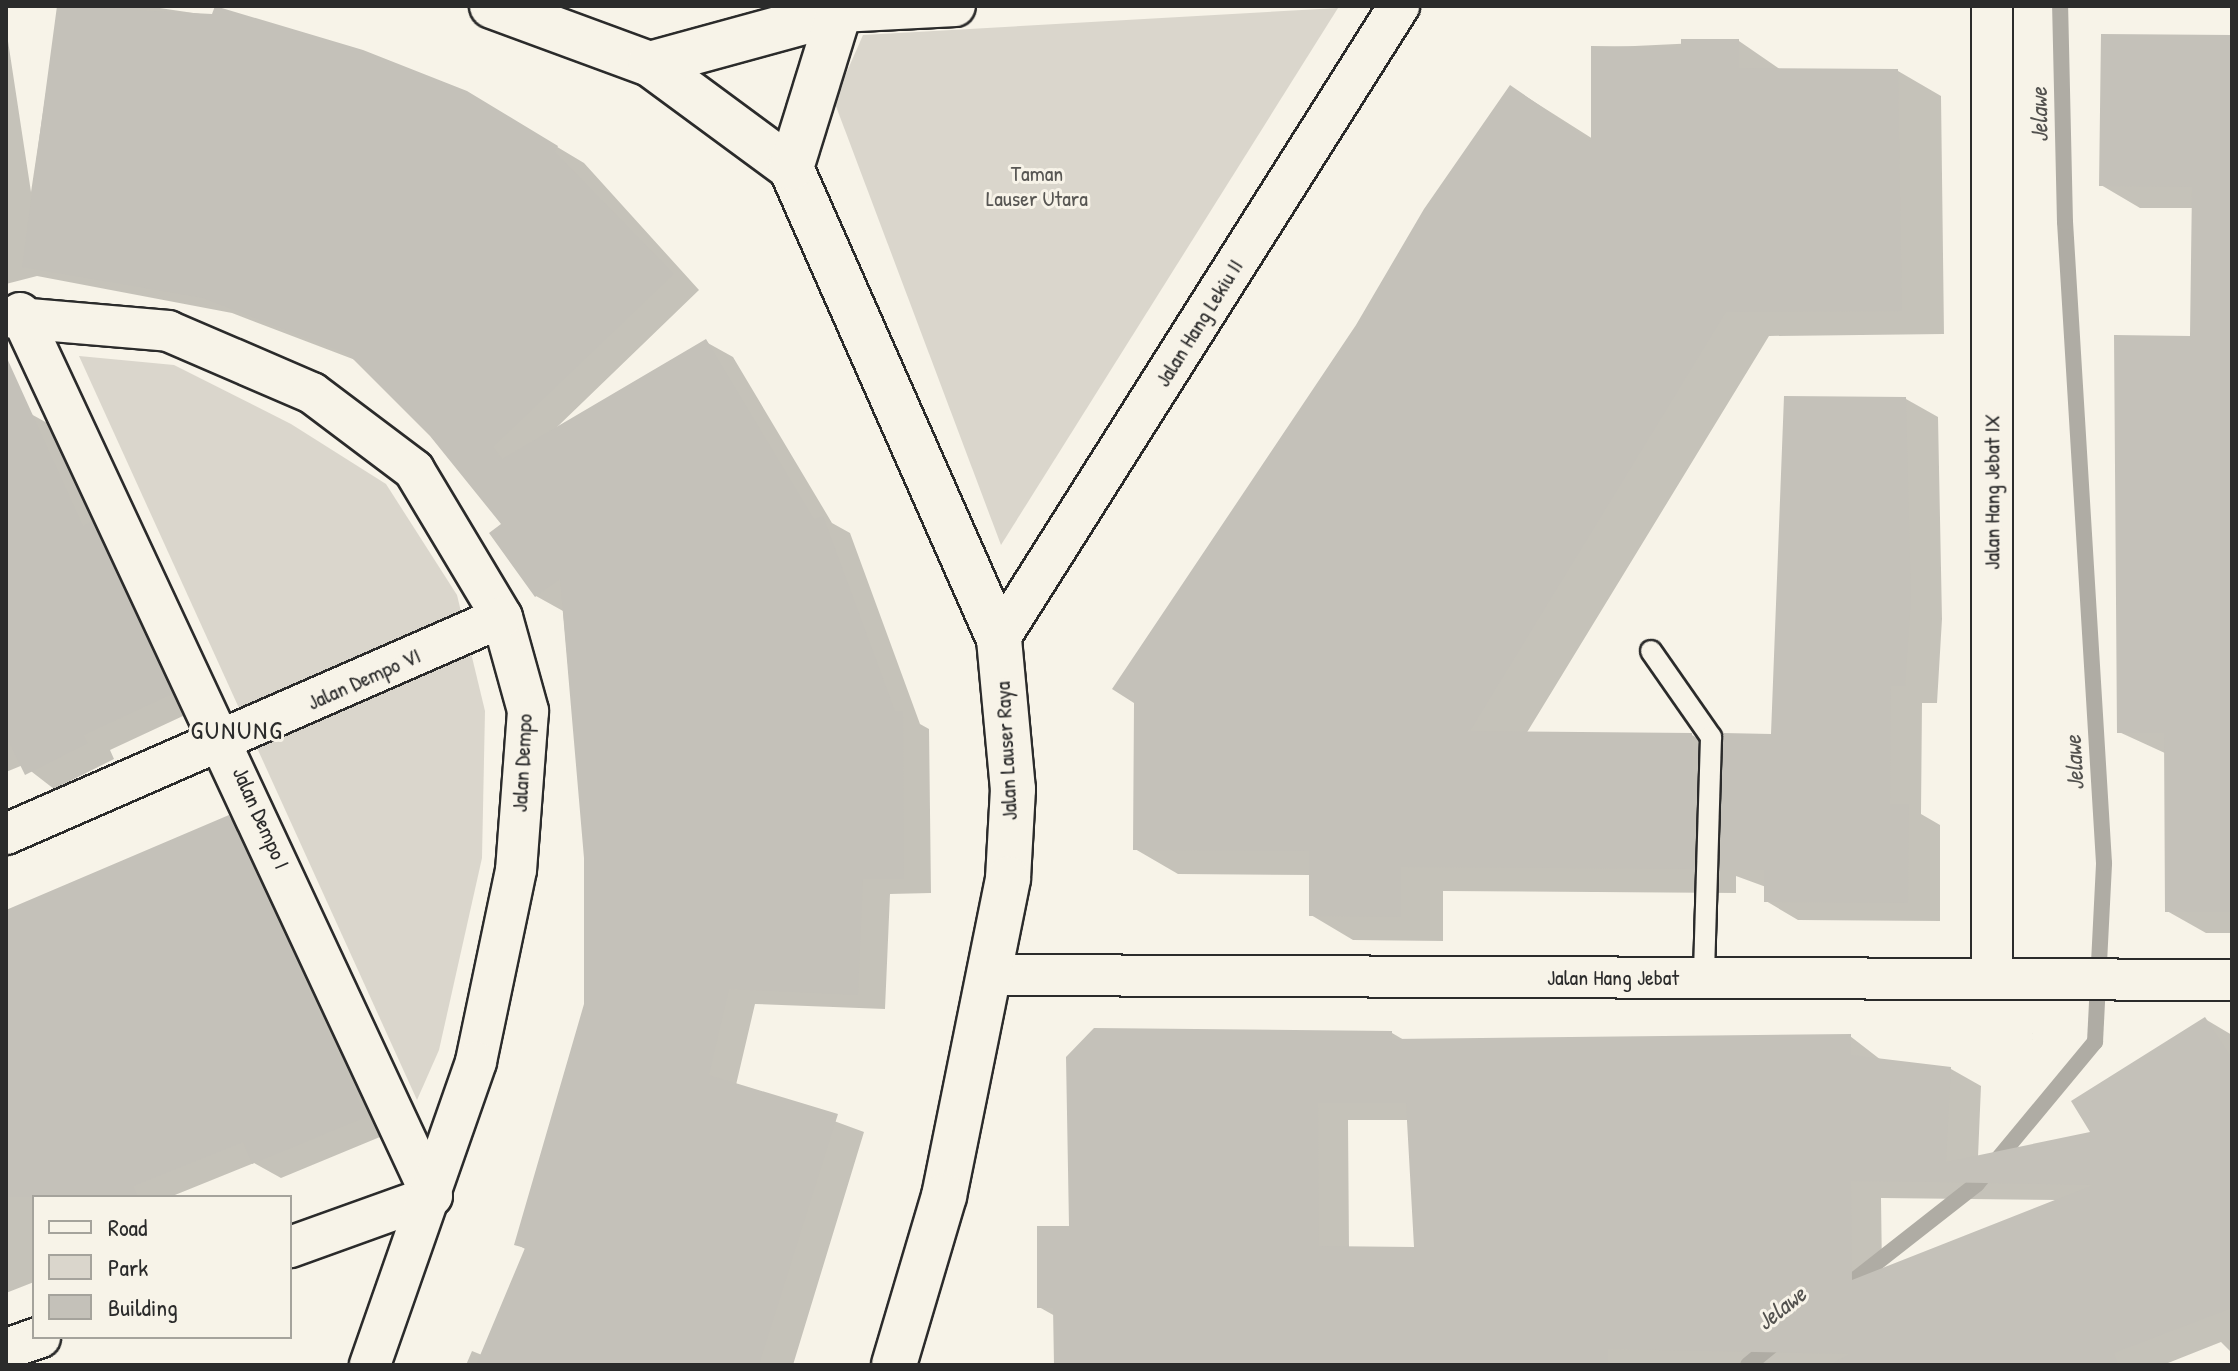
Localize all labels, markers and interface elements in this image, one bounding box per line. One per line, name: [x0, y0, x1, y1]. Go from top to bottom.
water label: Jelawe: [2024, 87, 2054, 143]
park label: Taman Lauser Utara: [986, 160, 1088, 212]
street label: Jalan Hang Lekiu II: [1149, 254, 1249, 392]
street label: Jalan Hang Jebat IX: [1979, 414, 2005, 570]
street label: Jalan Dempo VI: [303, 642, 425, 716]
street label: Jalan Lauser Raya: [989, 681, 1023, 821]
street label: Jalan Dempo: [506, 713, 538, 813]
district label: GUNUNG: [190, 714, 284, 746]
water label: Jelawe: [2058, 735, 2090, 791]
street label: Jalan Dempo I: [227, 763, 295, 873]
street label: Jalan Hang Jebat: [1547, 965, 1679, 991]
legend: [32, 1195, 292, 1339]
text: Road: [108, 1211, 147, 1243]
text: Park: [108, 1251, 148, 1283]
water label: Jelawe: [1751, 1280, 1811, 1336]
text: Building: [108, 1291, 178, 1323]

